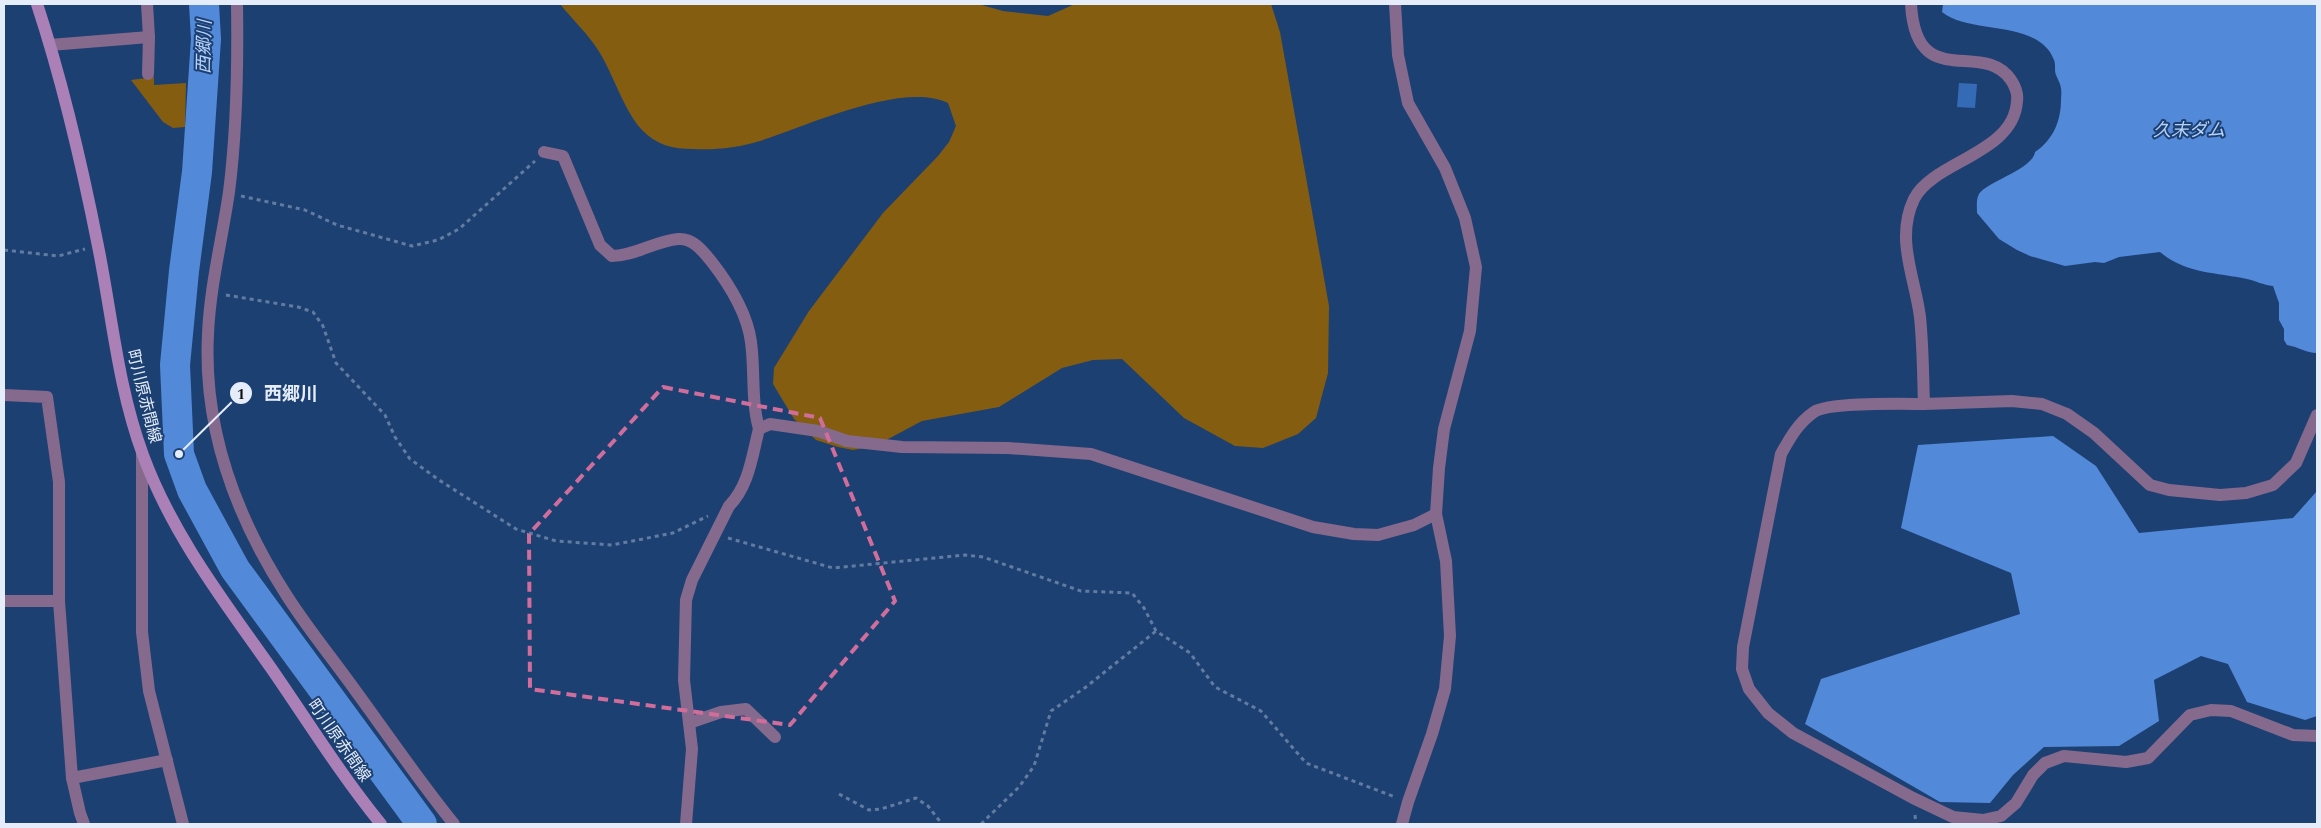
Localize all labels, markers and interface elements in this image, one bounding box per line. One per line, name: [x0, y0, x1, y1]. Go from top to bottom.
water label: 西郷川: [191, 18, 219, 74]
water label: 久末ダム: [2153, 117, 2225, 144]
street label: 町川原赤間線: [121, 347, 167, 446]
callout: 西郷川: [229, 377, 328, 410]
text: 西郷川: [264, 381, 318, 408]
text: 1: [237, 383, 245, 406]
street label: 町川原赤間線: [302, 694, 377, 787]

